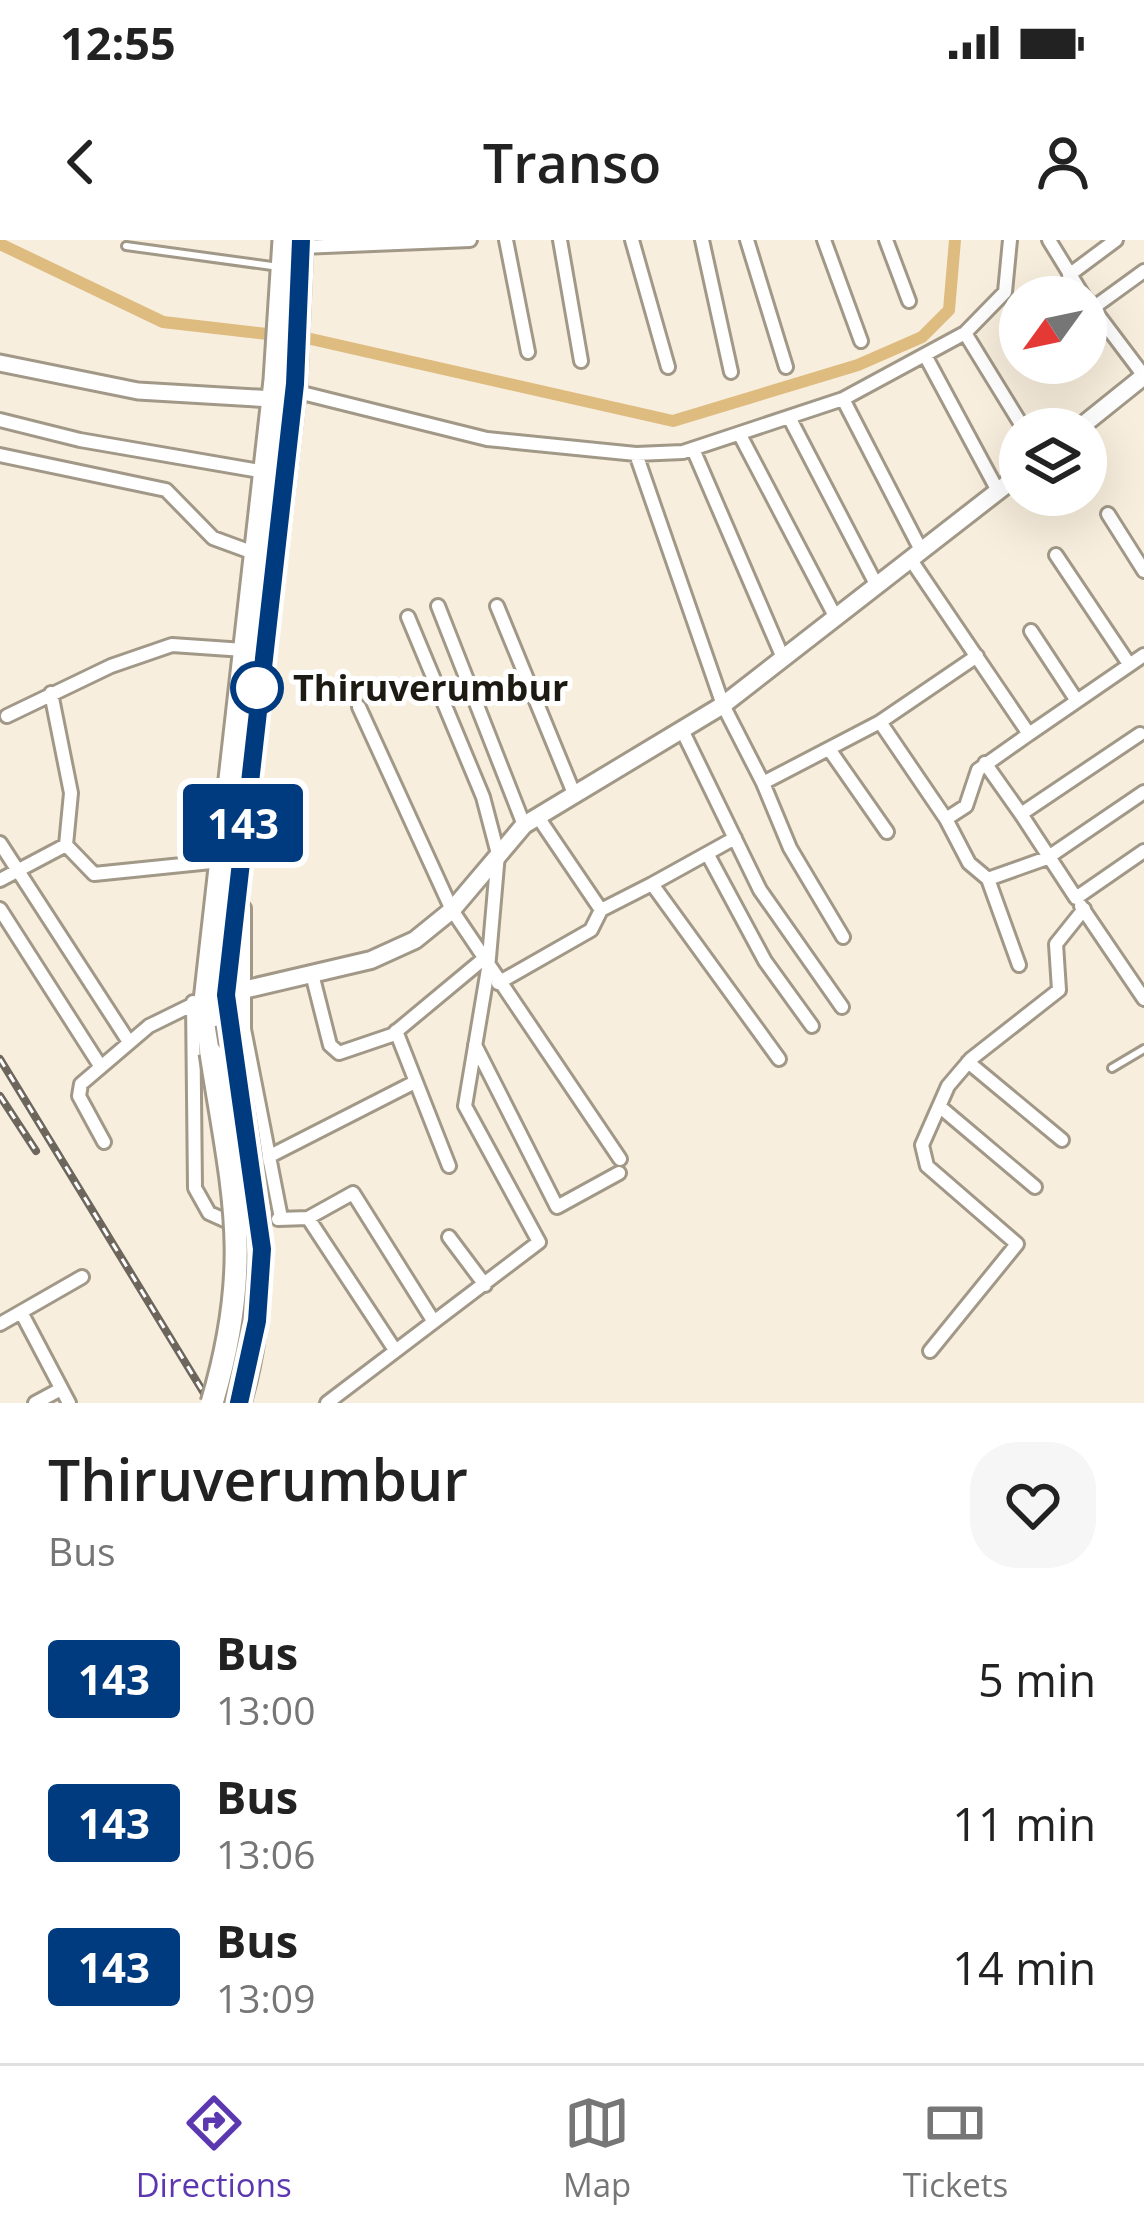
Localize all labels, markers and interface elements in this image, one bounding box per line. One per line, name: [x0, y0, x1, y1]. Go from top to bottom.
text: 12:55: [60, 12, 176, 73]
text: Transo: [483, 125, 661, 199]
icon: back: [48, 129, 114, 195]
icon: person: [1030, 129, 1096, 195]
north arrow: [999, 276, 1107, 384]
map controls: [999, 276, 1107, 516]
button: layers: [999, 408, 1107, 516]
marker: Thiruverumbur: [232, 663, 282, 713]
place label: Thiruverumbur: [293, 663, 568, 712]
line badge: 143: [174, 784, 312, 862]
text: 143: [207, 794, 279, 851]
text: Thiruverumbur: [48, 1440, 468, 1518]
button: heart: [970, 1442, 1096, 1568]
text: Bus: [48, 1524, 116, 1577]
text: Bus: [216, 1622, 298, 1683]
text: 5 min: [978, 1649, 1096, 1710]
text: 143: [78, 1650, 150, 1707]
text: 13:00: [216, 1683, 315, 1736]
text: Bus: [216, 1766, 298, 1827]
text: 11 min: [952, 1793, 1096, 1854]
text: 143: [78, 1794, 150, 1851]
text: 13:06: [216, 1827, 315, 1880]
text: Bus: [216, 1910, 298, 1971]
text: 14 min: [952, 1937, 1096, 1998]
text: 143: [78, 1938, 150, 1995]
text: 13:09: [216, 1971, 315, 2024]
tab: Directions: [136, 2090, 292, 2207]
tab: Map: [563, 2090, 631, 2207]
tab: Tickets: [903, 2090, 1008, 2207]

